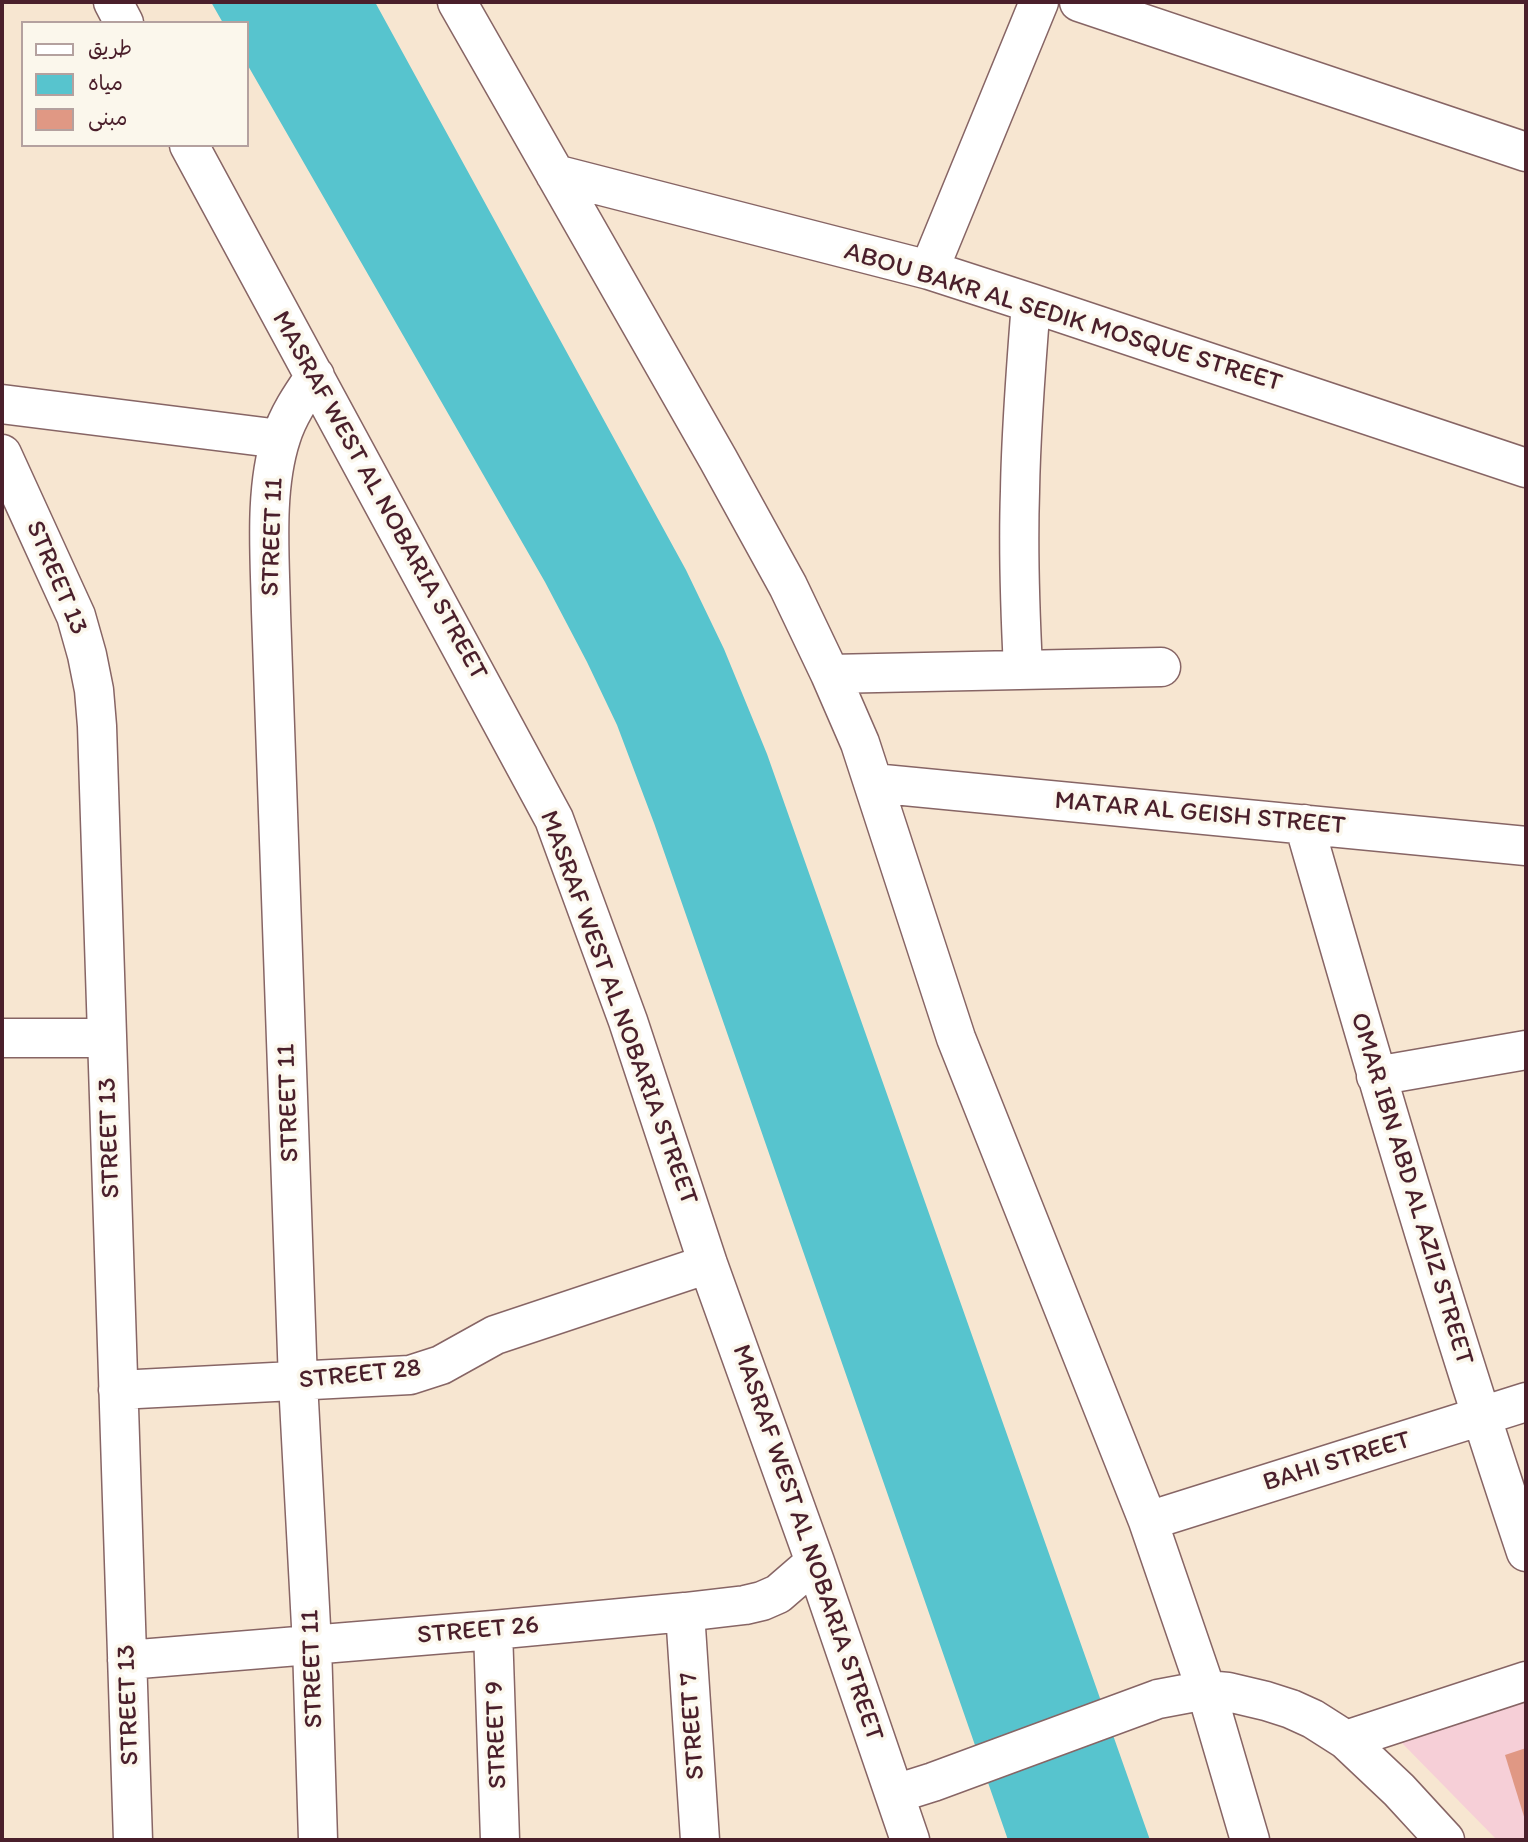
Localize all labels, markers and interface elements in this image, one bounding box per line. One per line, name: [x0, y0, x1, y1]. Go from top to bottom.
legend: [21, 21, 248, 147]
text: طريق: [88, 35, 132, 60]
text: مياه: [88, 70, 123, 95]
text: مبنى: [88, 105, 127, 130]
street label: ABOU BAKR AL SEDIK MOSQUE STREET: [840, 236, 1286, 400]
street label: MASRAF WEST AL NOBARIA STREET: [264, 306, 494, 686]
street label: STREET 11: [255, 477, 291, 597]
street label: STREET 13: [18, 516, 94, 640]
street label: MATAR AL GEISH STREET: [1053, 786, 1347, 842]
street label: MASRAF WEST AL NOBARIA STREET: [532, 807, 704, 1209]
street label: OMAR IBN ABD AL AZIZ STREET: [1342, 1009, 1480, 1369]
street label: STREET 11: [271, 1043, 307, 1163]
street label: STREET 13: [92, 1077, 128, 1199]
street label: MASRAF WEST AL NOBARIA STREET: [724, 1341, 890, 1745]
street label: STREET 28: [297, 1353, 423, 1397]
street label: BAHI STREET: [1259, 1425, 1415, 1499]
street label: STREET 11: [295, 1609, 331, 1729]
street label: STREET 26: [416, 1610, 540, 1652]
street label: STREET 13: [111, 1644, 147, 1766]
street label: STREET 7: [674, 1671, 712, 1781]
street label: STREET 9: [480, 1680, 514, 1790]

